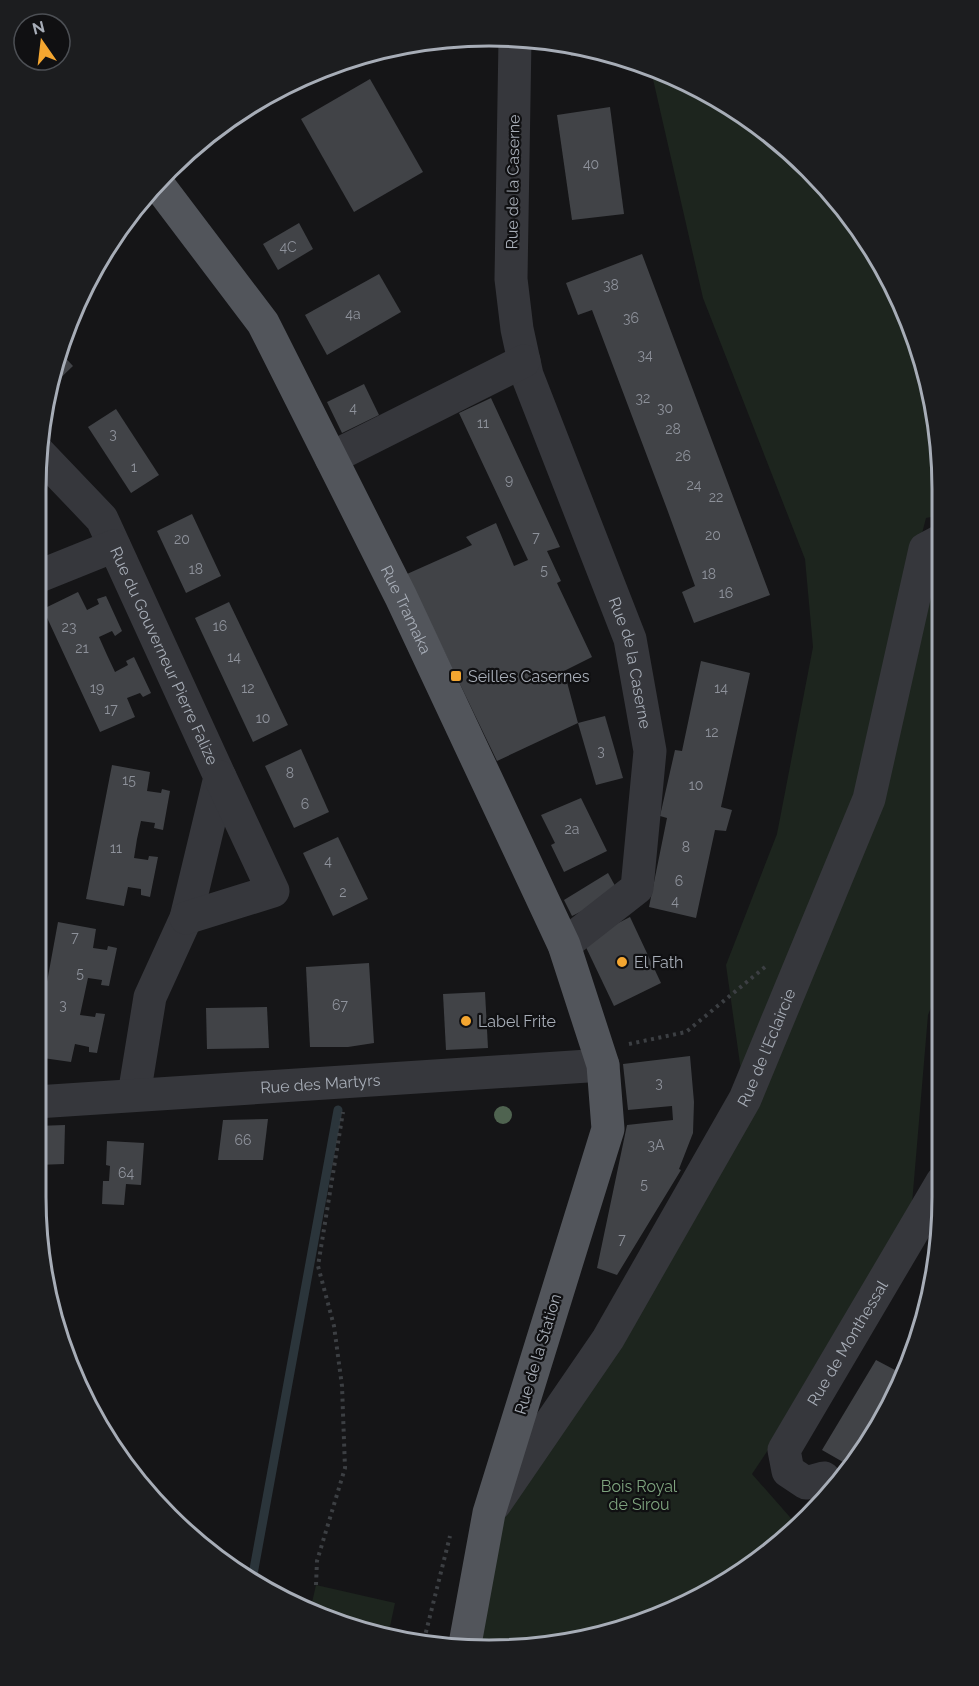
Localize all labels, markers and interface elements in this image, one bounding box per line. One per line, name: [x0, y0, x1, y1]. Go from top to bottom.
north arrow: [12, 12, 72, 72]
text: N: [30, 17, 47, 39]
street label: Rue de la Caserne: [502, 114, 524, 250]
house number: 40: [583, 156, 599, 172]
house number: 4C: [279, 239, 297, 255]
house number: 38: [603, 277, 619, 293]
house number: 4a: [345, 306, 361, 322]
house number: 36: [623, 310, 639, 326]
house number: 34: [637, 347, 653, 363]
house number: 32: [636, 390, 650, 406]
house number: 4: [349, 400, 357, 416]
house number: 30: [657, 400, 673, 416]
house number: 11: [477, 415, 489, 431]
house number: 28: [665, 421, 681, 437]
house number: 3: [109, 426, 117, 442]
house number: 26: [675, 448, 691, 464]
house number: 1: [131, 459, 137, 475]
house number: 9: [505, 472, 513, 488]
house number: 24: [687, 477, 702, 493]
house number: 22: [709, 489, 723, 505]
house number: 20: [705, 527, 721, 543]
house number: 7: [532, 529, 540, 545]
house number: 20: [174, 531, 190, 547]
street label: Rue du Gouverneur Pierre Falize: [106, 544, 223, 768]
house number: 18: [189, 561, 203, 577]
street label: Rue Tramaka: [377, 562, 436, 657]
house number: 5: [540, 562, 548, 578]
house number: 18: [702, 566, 716, 582]
house number: 16: [719, 585, 733, 601]
street label: Rue de la Caserne: [605, 594, 655, 730]
house number: 16: [213, 618, 227, 634]
house number: 23: [62, 619, 76, 635]
house number: 21: [75, 640, 89, 656]
house number: 14: [227, 649, 241, 665]
place label: Seilles Casernes: [468, 667, 590, 686]
marker: Seilles Casernes: [449, 669, 463, 683]
house number: 19: [90, 680, 104, 696]
house number: 12: [241, 680, 255, 696]
house number: 14: [714, 680, 728, 696]
house number: 17: [104, 701, 118, 717]
house number: 10: [256, 710, 270, 726]
house number: 12: [705, 724, 719, 740]
house number: 3: [597, 743, 605, 759]
house number: 8: [286, 765, 294, 781]
house number: 15: [122, 772, 136, 788]
house number: 10: [689, 777, 703, 793]
house number: 6: [301, 796, 309, 812]
house number: 2a: [565, 821, 579, 837]
house number: 8: [682, 839, 690, 855]
house number: 11: [110, 840, 122, 856]
house number: 4: [324, 853, 332, 869]
house number: 6: [675, 873, 683, 889]
house number: 2: [339, 884, 347, 900]
house number: 4: [671, 893, 679, 909]
house number: 7: [71, 929, 79, 945]
place label: El Fath: [634, 953, 683, 972]
marker: El Fath: [615, 955, 629, 969]
house number: 5: [76, 965, 84, 981]
street label: Rue de l'Eclaircie: [733, 986, 799, 1110]
house number: 3: [59, 997, 67, 1013]
house number: 67: [332, 997, 348, 1013]
place label: Label Frite: [478, 1012, 556, 1031]
marker: Label Frite: [459, 1014, 473, 1028]
street label: Rue des Martyrs: [260, 1070, 381, 1097]
house number: 3: [655, 1075, 663, 1091]
house number: 66: [235, 1132, 251, 1148]
house number: 3A: [648, 1137, 665, 1153]
house number: 64: [118, 1165, 134, 1181]
house number: 5: [640, 1176, 648, 1192]
house number: 7: [618, 1231, 626, 1247]
street label: Rue de Monthessal: [803, 1276, 892, 1409]
street label: Rue de la Station: [511, 1291, 565, 1417]
park label: Bois Royal de Sirou: [601, 1477, 678, 1514]

